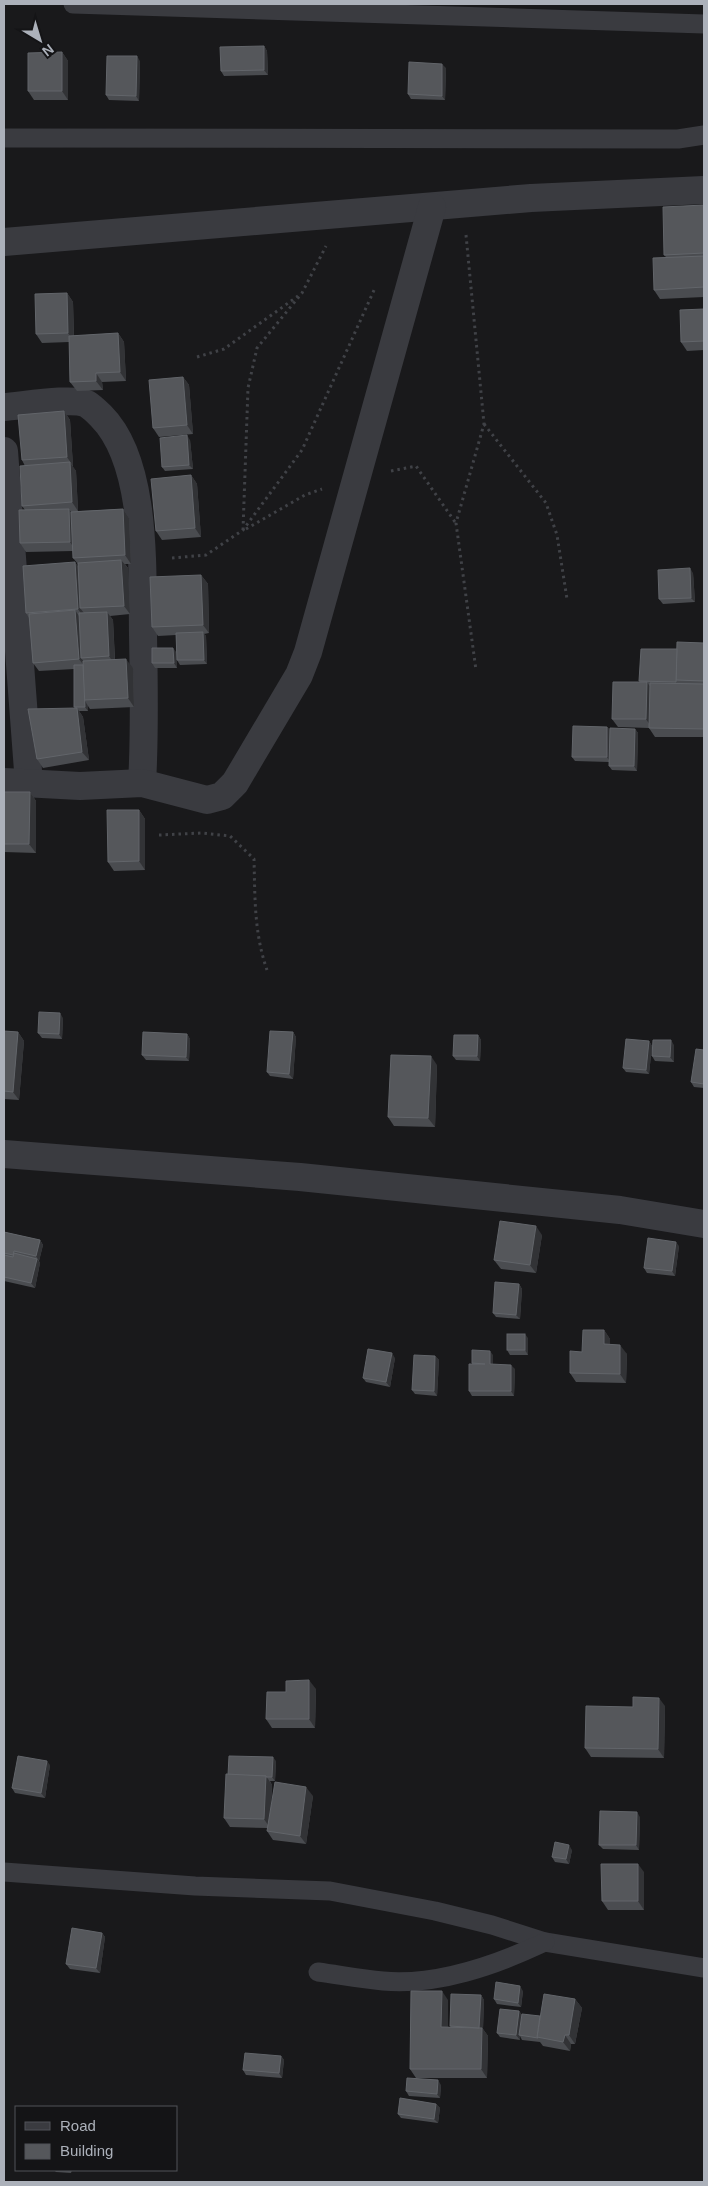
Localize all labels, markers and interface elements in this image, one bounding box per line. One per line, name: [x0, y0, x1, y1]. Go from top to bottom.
north arrow: [15, 15, 65, 65]
text: N: [39, 41, 57, 60]
legend: [15, 2106, 178, 2171]
text: Road: [60, 2117, 96, 2134]
text: Building: [60, 2142, 113, 2159]

